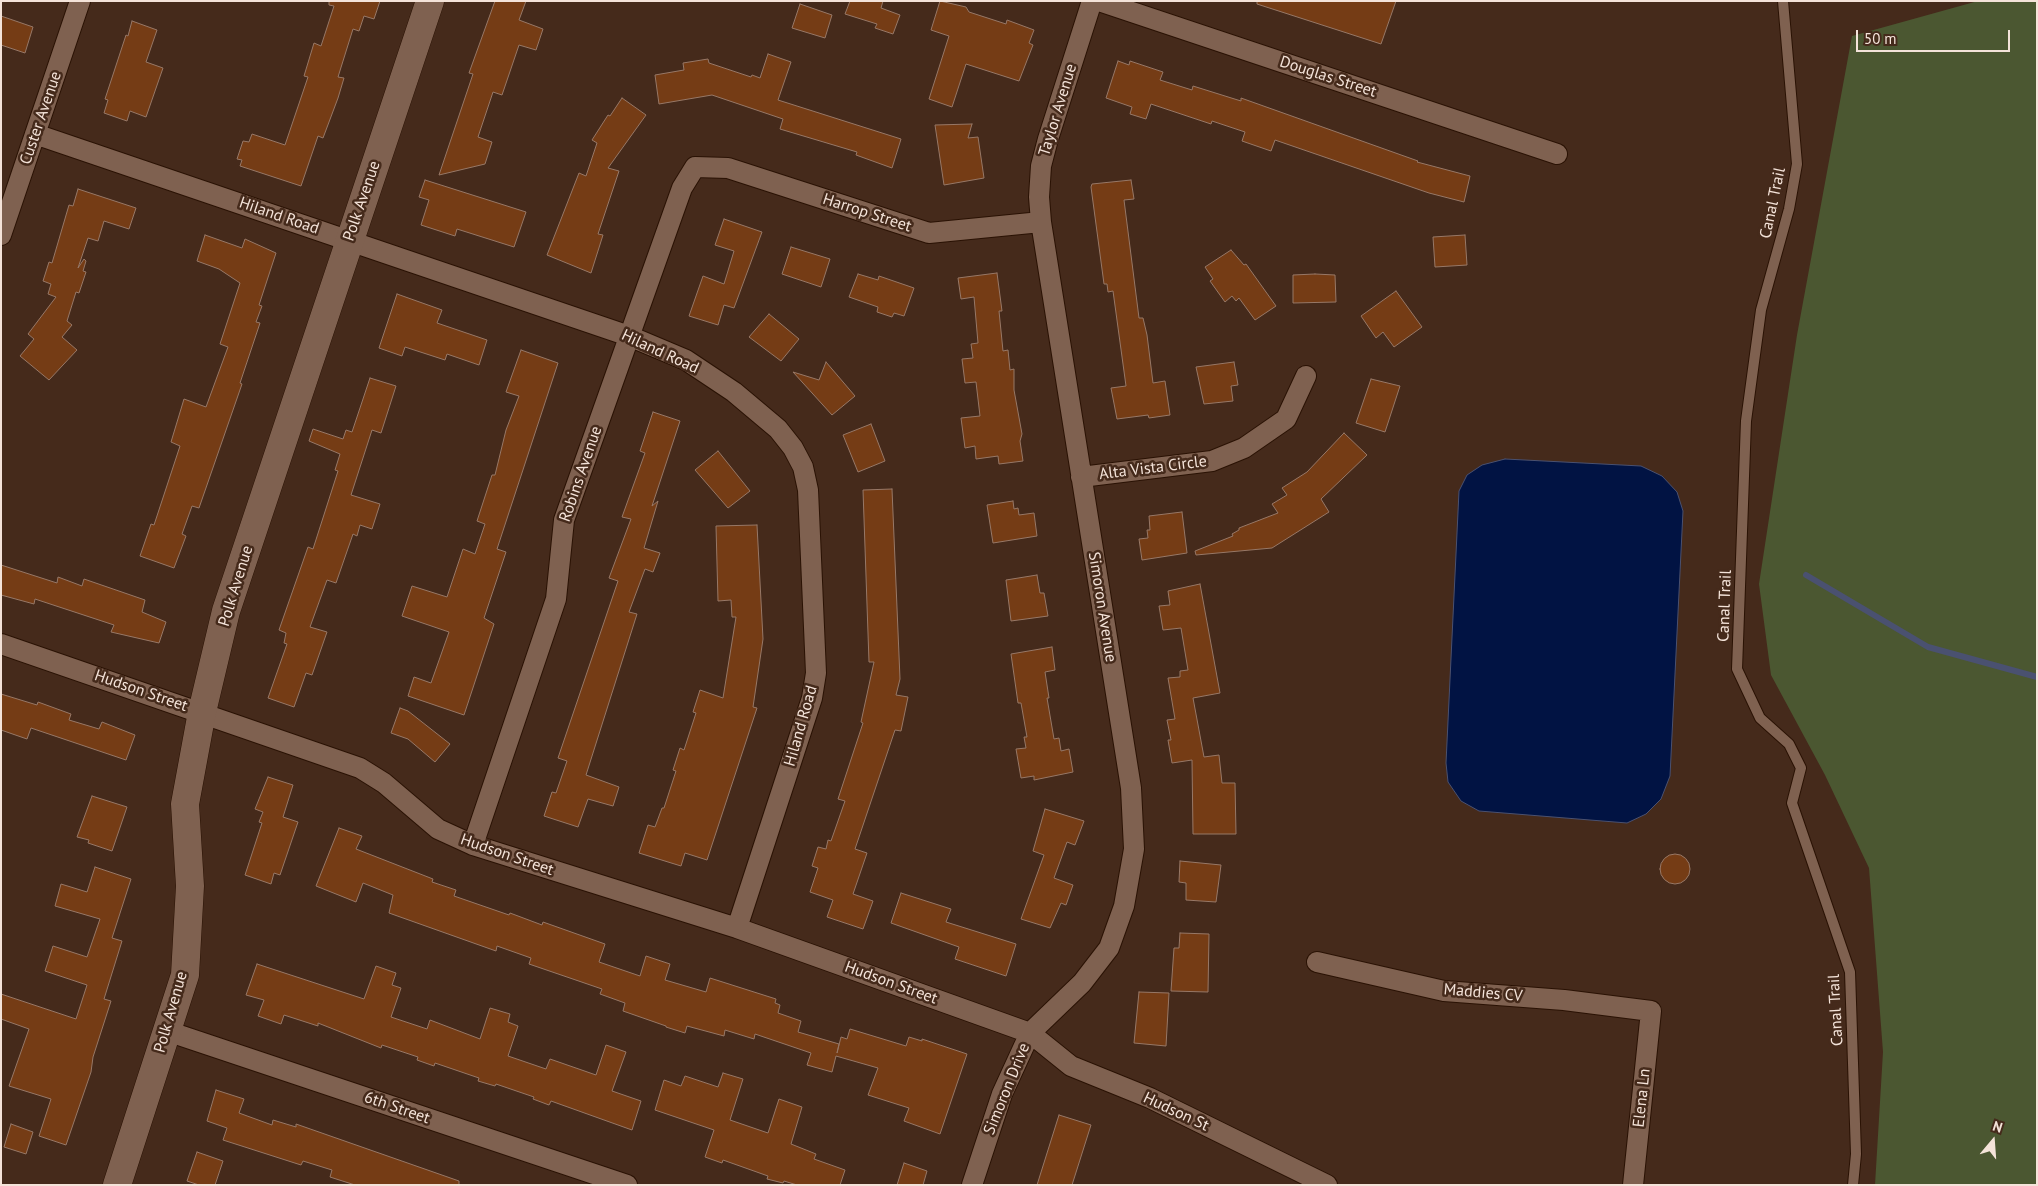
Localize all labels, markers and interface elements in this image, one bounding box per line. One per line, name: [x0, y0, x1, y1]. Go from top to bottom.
scale bar: [1858, 20, 2012, 52]
text: 50 m: [1864, 29, 1897, 48]
street label: Douglas Street: [1277, 52, 1379, 102]
street label: Taylor Avenue: [1035, 62, 1081, 158]
street label: Custer Avenue: [16, 69, 66, 167]
street label: Polk Avenue: [339, 158, 385, 244]
street label: Canal Trail: [1756, 166, 1790, 240]
street label: Harrop Street: [820, 190, 914, 236]
street label: Hiland Road: [237, 193, 321, 239]
street label: Hiland Road: [618, 326, 702, 378]
street label: Robins Avenue: [556, 424, 606, 524]
street label: Alta Vista Circle: [1098, 452, 1208, 484]
street label: Polk Avenue: [215, 543, 257, 629]
street label: Simoron Avenue: [1084, 551, 1120, 663]
street label: Canal Trail: [1714, 570, 1736, 642]
street label: Hudson Street: [92, 666, 190, 716]
street label: Hiland Road: [780, 683, 822, 769]
street label: Hudson Street: [458, 830, 556, 880]
street label: Hudson Street: [842, 957, 940, 1009]
street label: Polk Avenue: [150, 969, 192, 1055]
street label: Canal Trail: [1825, 974, 1847, 1046]
street label: Maddies CV: [1443, 980, 1523, 1006]
street label: Simoron Drive: [980, 1040, 1034, 1138]
street label: Elena Ln: [1629, 1068, 1655, 1128]
street label: 6th Street: [362, 1088, 432, 1128]
street label: Hudson St: [1140, 1088, 1212, 1136]
north arrow: [1968, 1116, 2018, 1166]
text: N: [1990, 1117, 2005, 1137]

